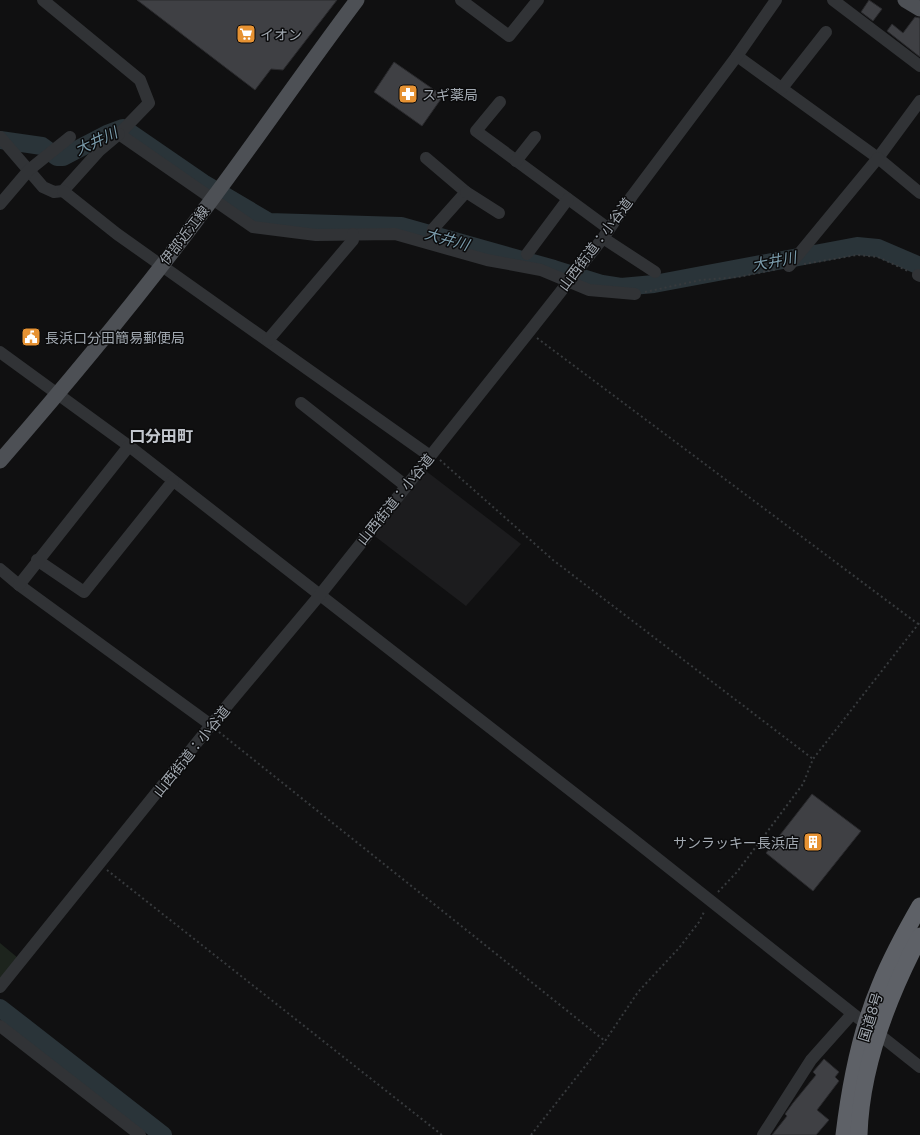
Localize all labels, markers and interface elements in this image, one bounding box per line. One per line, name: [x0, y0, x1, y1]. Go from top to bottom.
supermarket icon: イオン: [235, 23, 257, 45]
place label: イオン: [260, 26, 302, 43]
pharmacy icon: スギ薬局: [397, 83, 419, 105]
place label: スギ薬局: [422, 86, 478, 103]
water label: 大井川: [72, 122, 122, 159]
street label: 山西街道：小谷道: [555, 194, 635, 294]
street label: 伊部近江線: [156, 202, 212, 268]
water label: 大井川: [423, 224, 473, 255]
water label: 大井川: [750, 247, 800, 275]
public building icon: 長浜口分田簡易郵便局: [20, 326, 42, 348]
place label: 長浜口分田簡易郵便局: [45, 329, 185, 346]
district label: 口分田町: [129, 426, 193, 446]
street label: 山西街道：小谷道: [353, 450, 437, 548]
street label: 山西街道：小谷道: [149, 702, 233, 800]
building icon: サンラッキー長浜店: [802, 831, 824, 853]
place label: サンラッキー長浜店: [673, 834, 799, 851]
street label: 国道8号: [854, 990, 886, 1044]

